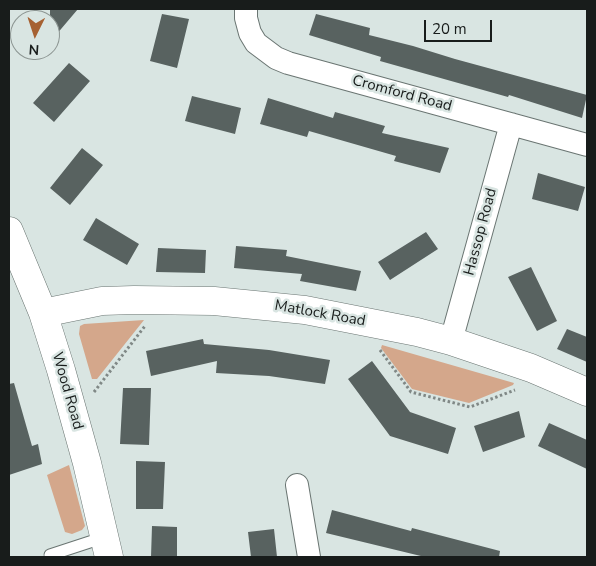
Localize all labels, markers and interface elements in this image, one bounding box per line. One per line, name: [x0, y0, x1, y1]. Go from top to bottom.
north arrow: [10, 10, 60, 60]
scale bar: [426, 10, 494, 42]
text: 20 m: [432, 19, 467, 39]
text: N: [28, 40, 40, 59]
street label: Cromford Road: [350, 72, 454, 116]
street label: Hassop Road: [461, 186, 501, 278]
street label: Matlock Road: [273, 297, 367, 331]
street label: Wood Road: [47, 350, 87, 432]

